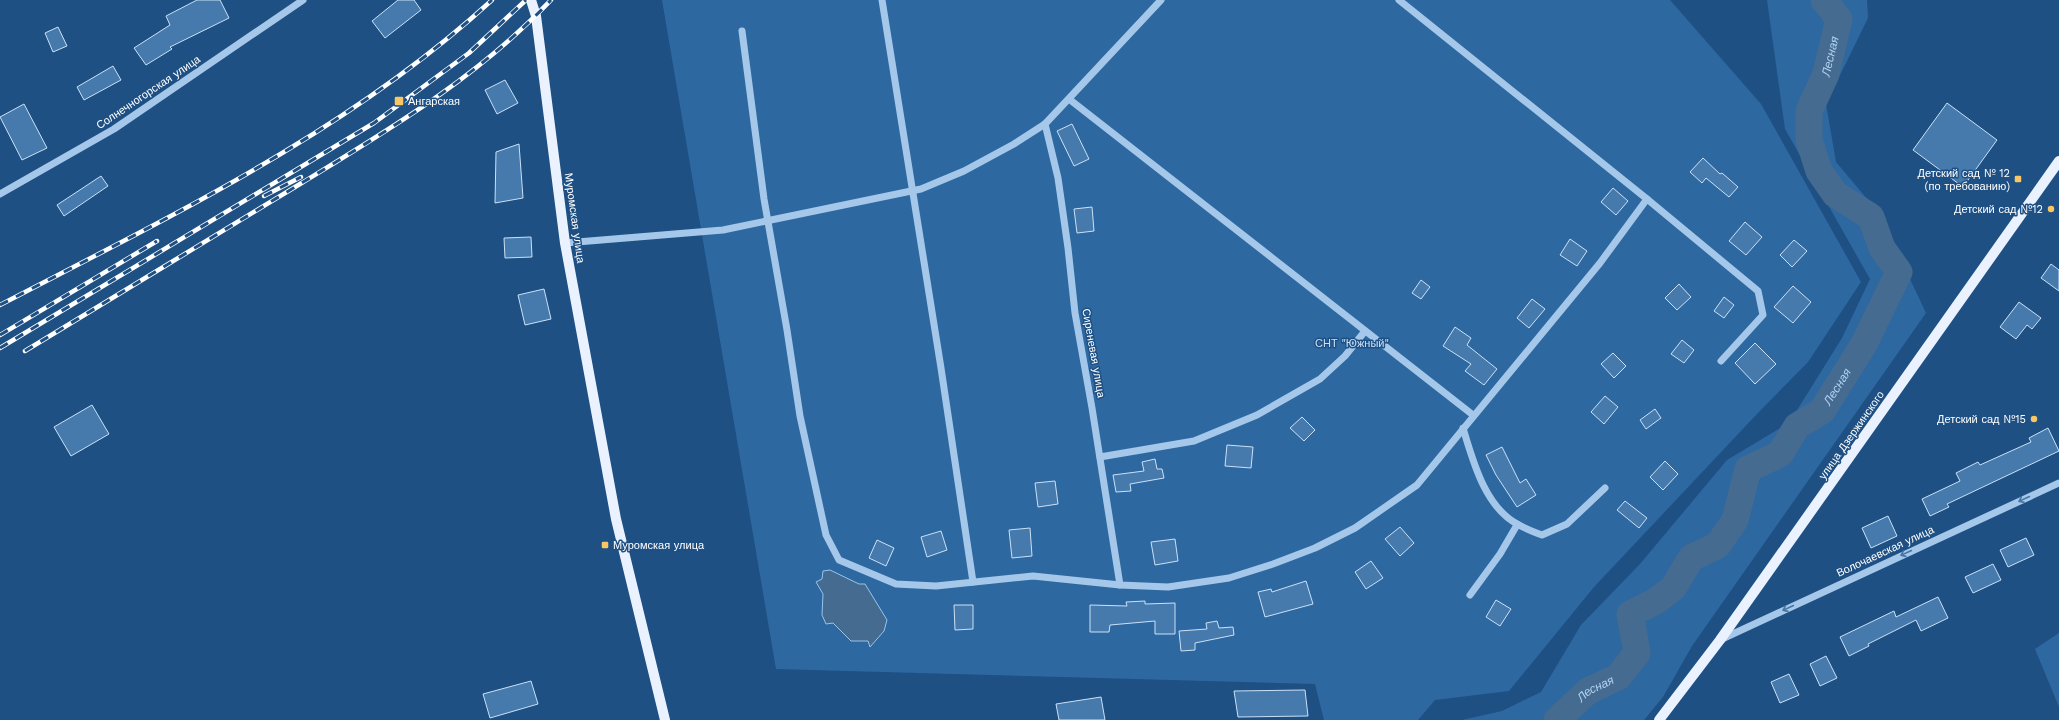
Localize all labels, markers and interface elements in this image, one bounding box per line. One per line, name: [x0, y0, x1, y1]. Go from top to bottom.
water label: Лесная: [1818, 34, 1842, 79]
street label: Солнечногорская улица: [94, 52, 203, 132]
marker: Ангарская: [393, 95, 405, 107]
place label: Ангарская: [408, 95, 460, 108]
place label: Детский сад № 12 (по требованию): [1917, 167, 2010, 193]
street label: Муромская улица: [562, 172, 587, 265]
marker: Детский сад № 12 (по требованию): [2013, 174, 2023, 184]
place label: Детский сад №12: [1954, 203, 2043, 216]
marker: Детский сад №12: [2046, 204, 2056, 214]
street label: Сиреневая улица: [1079, 307, 1108, 400]
park label: СНТ "Южный": [1315, 337, 1389, 350]
water label: Лесная: [1820, 365, 1854, 408]
street label: улица Дзержинского: [1816, 389, 1887, 482]
place label: Детский сад №15: [1937, 413, 2026, 426]
marker: Детский сад №15: [2029, 414, 2039, 424]
one-way arrow: [2018, 496, 2030, 503]
street label: Волочаевская улица: [1834, 523, 1937, 580]
place label: Муромская улица: [613, 539, 705, 552]
marker: Муромская улица: [600, 540, 610, 550]
one-way arrow: [1900, 550, 1912, 557]
one-way arrow: [1782, 605, 1794, 612]
water label: Лесная: [1573, 673, 1617, 705]

